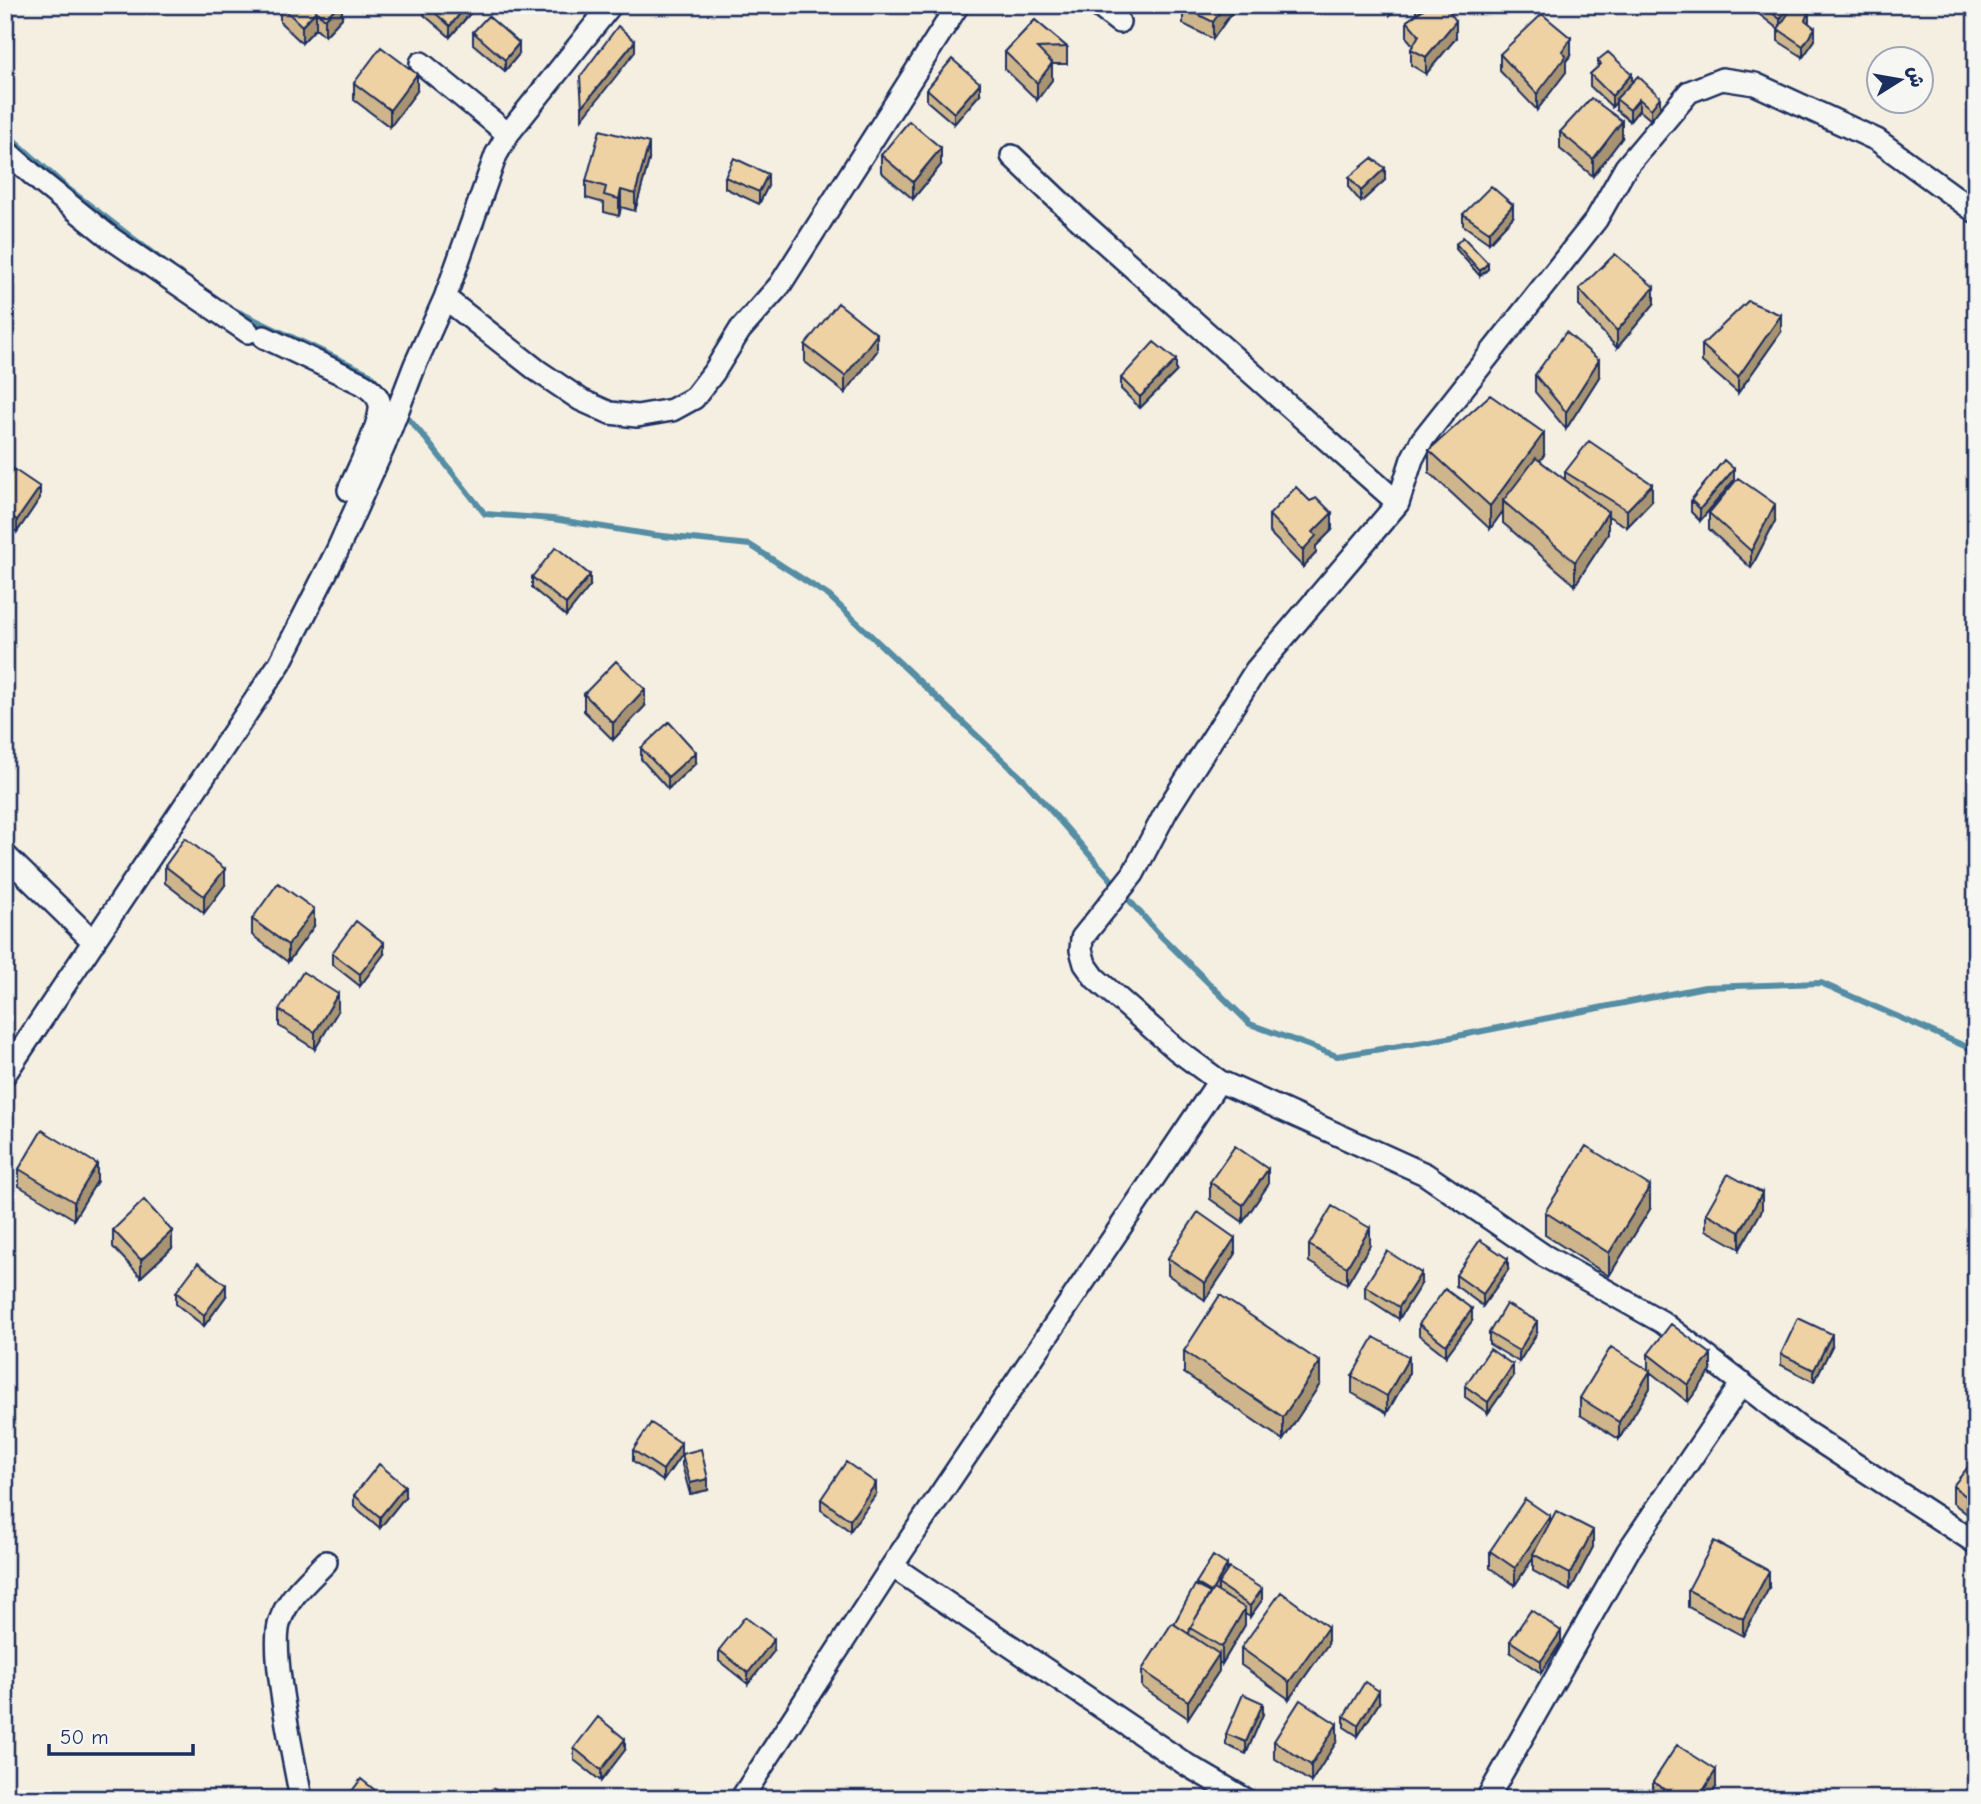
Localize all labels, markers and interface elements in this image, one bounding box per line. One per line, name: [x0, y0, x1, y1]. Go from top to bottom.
north arrow: [1866, 46, 1936, 116]
text: ش: [1903, 65, 1929, 89]
scale bar: [49, 1713, 192, 1757]
text: 50 m: [60, 1725, 109, 1749]

